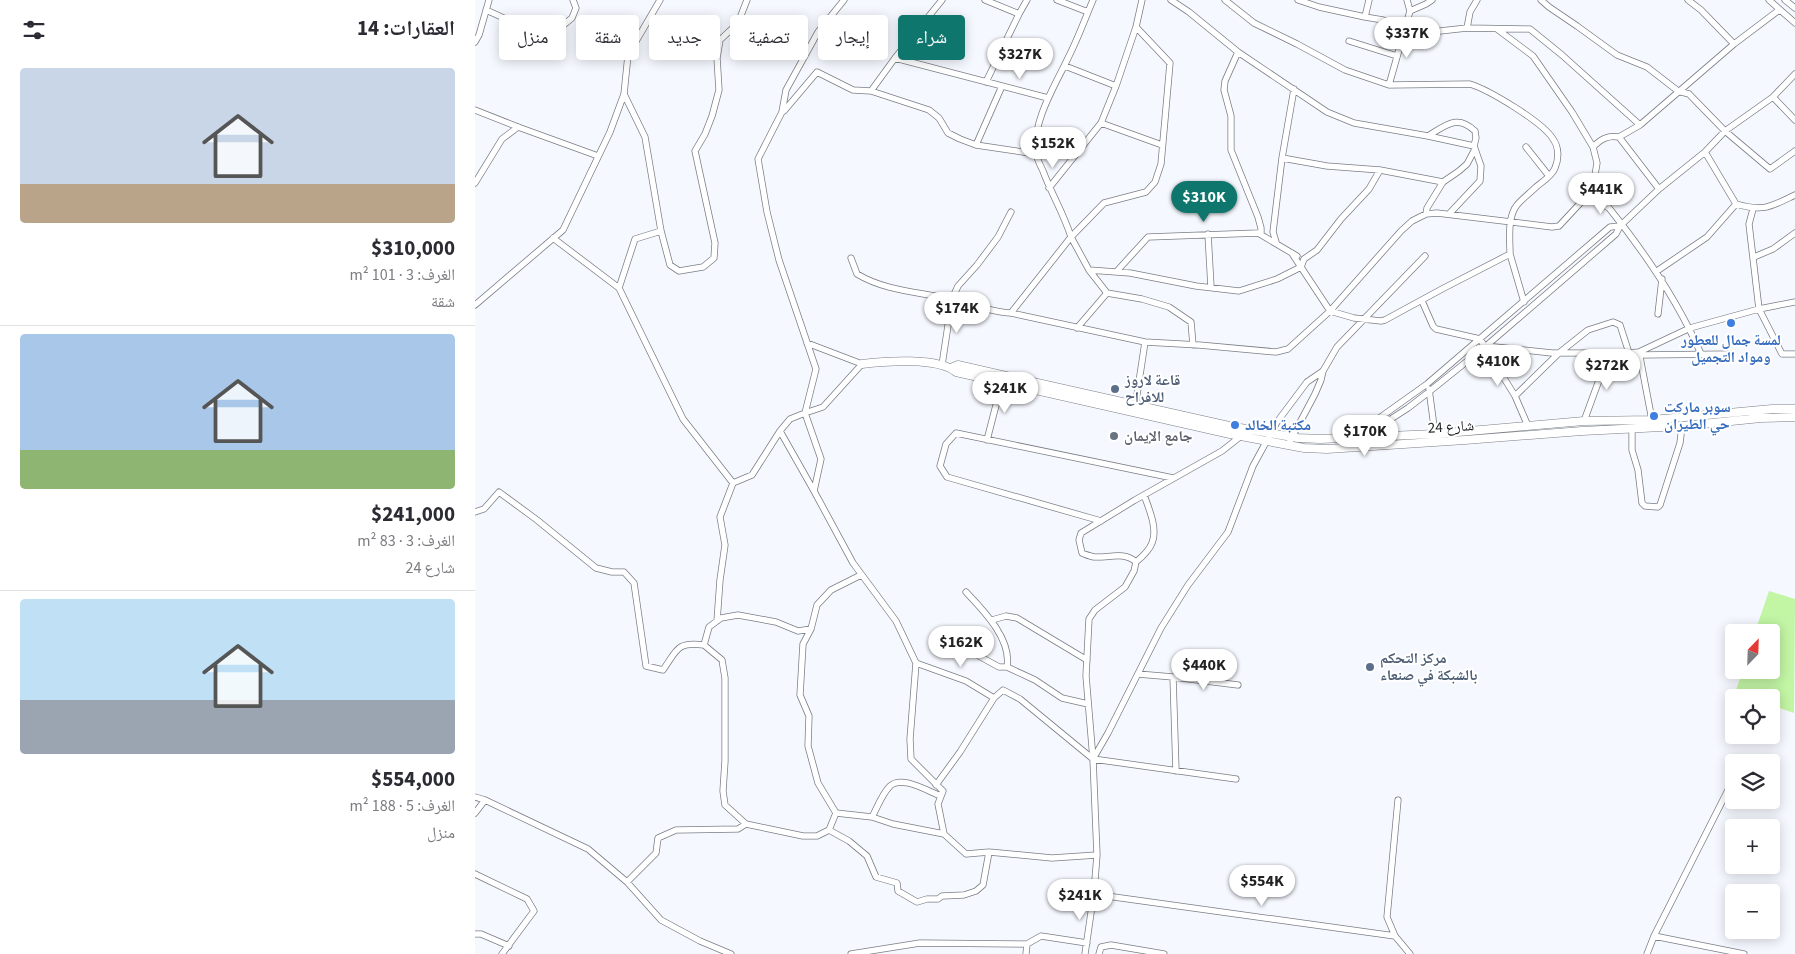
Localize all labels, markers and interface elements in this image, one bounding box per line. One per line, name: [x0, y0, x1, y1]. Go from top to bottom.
text: العقارات: 14: [357, 13, 455, 43]
chip: منزل: [499, 15, 566, 60]
chip: شقة: [576, 15, 639, 60]
chip: جديد: [649, 15, 720, 60]
chip: تصفية: [730, 15, 808, 60]
chip: إيجار: [818, 15, 888, 60]
chip: شراء: [898, 15, 965, 60]
icon: filters: [20, 16, 48, 44]
pin: $337K: [1372, 17, 1442, 59]
text: $337K: [1385, 22, 1429, 44]
pin: $327K: [985, 38, 1055, 80]
text: $327K: [998, 43, 1042, 65]
icon: home: [193, 101, 283, 191]
pin: $152K: [1018, 126, 1088, 169]
text: $152K: [1031, 132, 1075, 154]
pin: $441K: [1566, 172, 1636, 215]
text: $441K: [1579, 178, 1623, 200]
pin: $310K: [1169, 180, 1239, 223]
text: $310K: [1182, 186, 1226, 208]
text: $310,000: [371, 233, 455, 263]
text: الغرف: 3 · 101 m²: [349, 264, 455, 286]
text: شقة: [431, 291, 455, 313]
pin: $174K: [922, 292, 992, 334]
text: $174K: [935, 297, 979, 319]
marker: لمسة جمال للعطور ومواد التجميل: [1725, 317, 1737, 329]
place label: لمسة جمال للعطور ومواد التجميل: [1680, 330, 1781, 368]
pin: $410K: [1463, 344, 1533, 387]
pin: $272K: [1572, 348, 1642, 391]
text: $410K: [1476, 350, 1520, 372]
text: $272K: [1585, 354, 1629, 376]
icon: home: [193, 366, 283, 456]
place label: قاعة لاروز للافراح: [1124, 370, 1180, 408]
pin: $241K: [970, 372, 1040, 414]
text: $241K: [983, 377, 1027, 399]
marker: قاعة لاروز للافراح: [1109, 383, 1121, 395]
place label: سوبر ماركت حي الطيران: [1664, 397, 1731, 435]
marker: سوبر ماركت حي الطيران: [1648, 410, 1660, 422]
pin: $170K: [1330, 414, 1400, 457]
place label: مكتبة الخالد: [1245, 415, 1311, 436]
street label: شارع 24: [1427, 415, 1475, 439]
marker: مكتبة الخالد: [1229, 419, 1241, 431]
text: $170K: [1343, 420, 1387, 442]
place label: جامع الإيمان: [1124, 426, 1193, 447]
marker: جامع الإيمان: [1108, 430, 1120, 442]
text: $241,000: [371, 499, 455, 529]
text: الغرف: 3 · 83 m²: [357, 530, 455, 552]
text: شارع 24: [405, 557, 455, 579]
north arrow: [1725, 624, 1780, 679]
map controls: [1725, 624, 1780, 939]
pin: $162K: [926, 626, 996, 668]
icon: home: [193, 631, 283, 721]
text: $162K: [939, 631, 983, 653]
pin: $440K: [1169, 648, 1239, 691]
place label: مركز التحكم بالشبكة في صنعاء: [1380, 648, 1477, 686]
text: $440K: [1182, 654, 1226, 676]
marker: مركز التحكم بالشبكة في صنعاء: [1364, 661, 1376, 673]
button: locate: [1725, 689, 1780, 744]
button: layers: [1725, 754, 1780, 809]
text: $554,000: [371, 764, 455, 794]
text: الغرف: 5 · 188 m²: [349, 795, 455, 817]
button: +: [1725, 819, 1780, 874]
text: منزل: [427, 822, 455, 844]
pin: $554K: [1227, 864, 1297, 907]
text: $554K: [1240, 870, 1284, 892]
pin: $241K: [1045, 878, 1115, 921]
text: $241K: [1058, 884, 1102, 906]
button: −: [1725, 884, 1780, 939]

